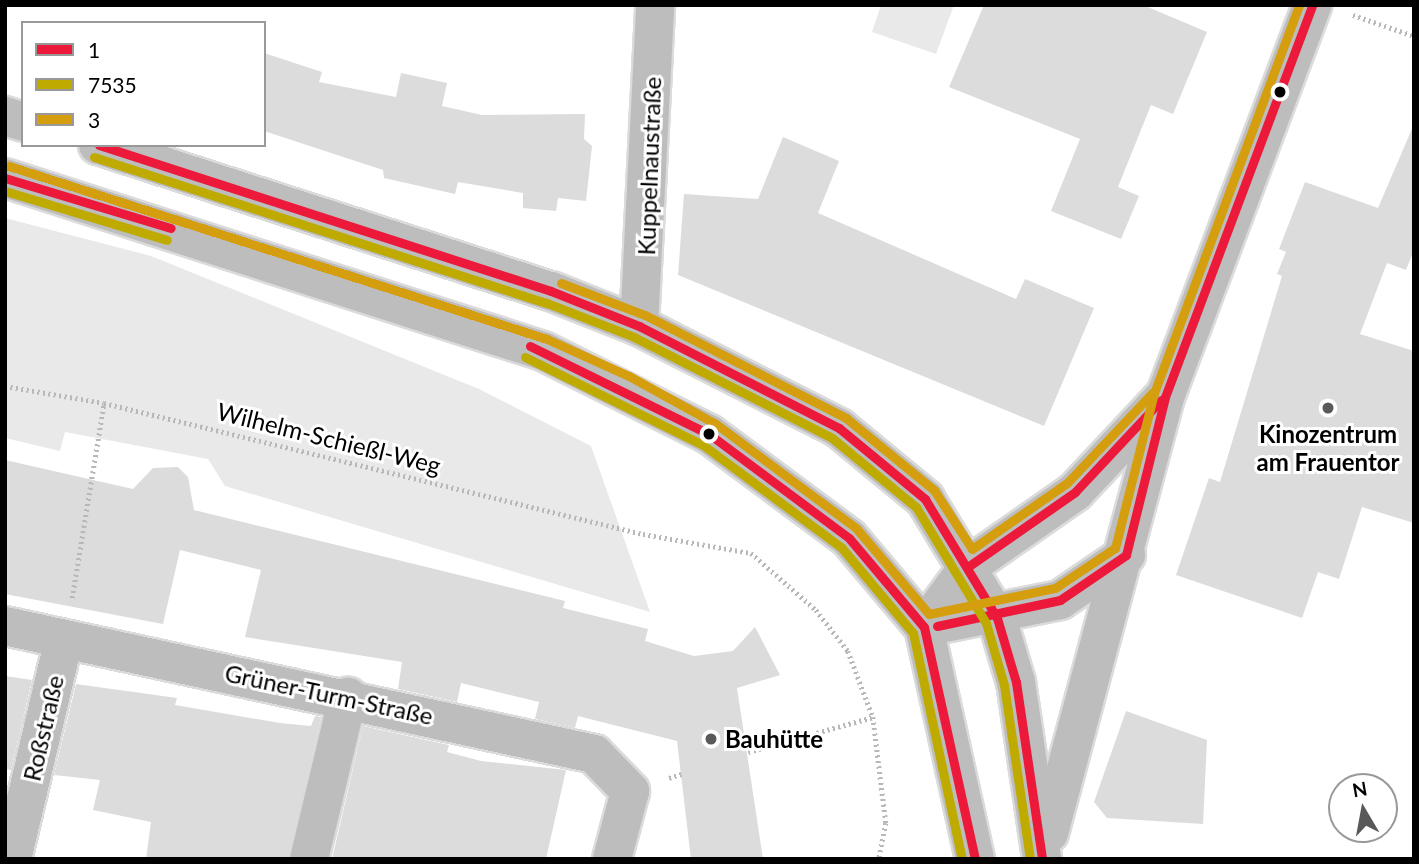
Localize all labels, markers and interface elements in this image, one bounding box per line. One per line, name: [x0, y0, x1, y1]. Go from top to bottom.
legend: [21, 21, 266, 147]
text: 1: [88, 37, 100, 62]
text: 7535: [88, 72, 137, 97]
street label: Kuppelnaustraße: [631, 76, 667, 256]
unlabelled marker: [1273, 85, 1287, 99]
text: 3: [88, 107, 100, 132]
street label: Wilhelm-Schießl-Weg: [214, 396, 444, 480]
marker: Kinozentrum am Frauentor: [1320, 400, 1336, 416]
place label: Kinozentrum am Frauentor: [1257, 420, 1399, 476]
unlabelled marker: [702, 427, 716, 441]
street label: Grüner-Turm-Straße: [222, 658, 436, 730]
street label: Roßstraße: [17, 672, 69, 784]
place label: Bauhütte: [725, 725, 823, 753]
marker: Bauhütte: [703, 731, 719, 747]
north arrow: [1328, 773, 1398, 843]
text: N: [1350, 776, 1369, 801]

